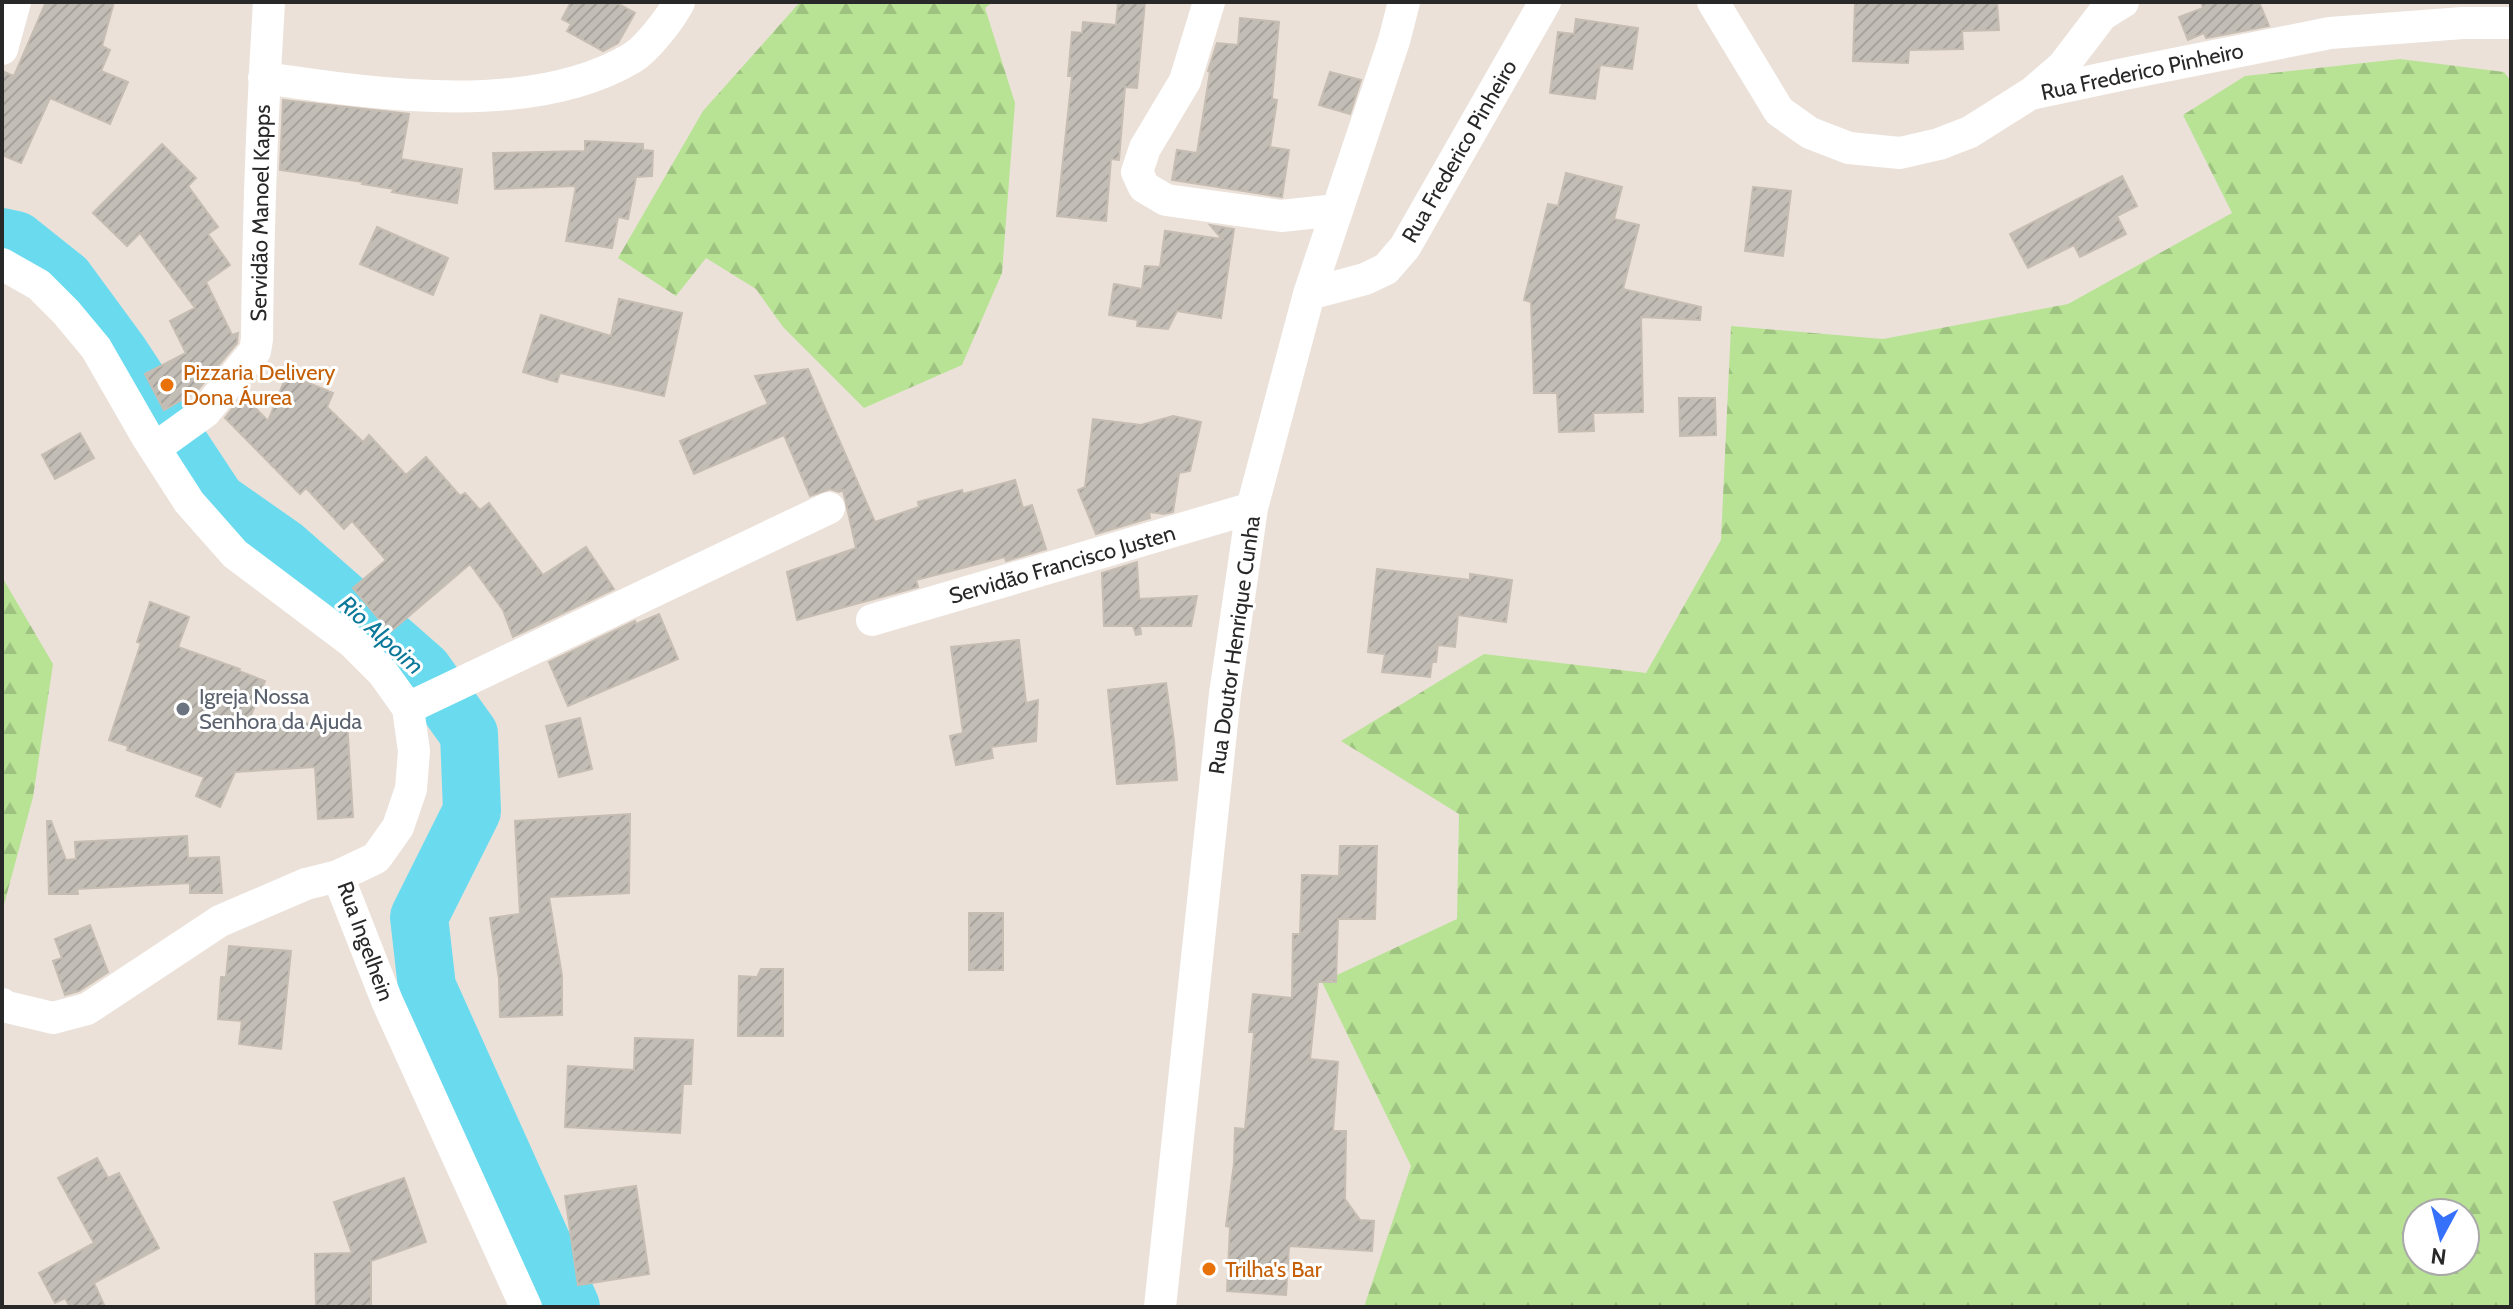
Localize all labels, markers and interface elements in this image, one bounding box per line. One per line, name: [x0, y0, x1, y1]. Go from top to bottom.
street label: Rua Frederico Pinheiro: [2038, 37, 2246, 106]
street label: Rua Frederico Pinheiro: [1396, 55, 1523, 247]
street label: Servidão Manoel Kapps: [245, 104, 276, 322]
place label: Pizzaria Delivery Dona Áurea: [183, 359, 335, 411]
marker: Pizzaria Delivery Dona Áurea: [158, 376, 176, 394]
street label: Rua Doutor Henrique Cunha: [1203, 514, 1266, 776]
street label: Servidão Francisco Justen: [946, 519, 1178, 610]
water label: Rio Alpoim: [333, 589, 430, 680]
place label: Igreja Nossa Senhora da Ajuda: [199, 683, 362, 735]
marker: Igreja Nossa Senhora da Ajuda: [174, 700, 192, 718]
street label: Rua Ingelhein: [331, 878, 400, 1005]
north arrow: [2401, 1197, 2481, 1277]
text: N: [2429, 1242, 2448, 1271]
place label: Trilha's Bar: [1225, 1256, 1322, 1283]
marker: Trilha's Bar: [1200, 1260, 1218, 1278]

